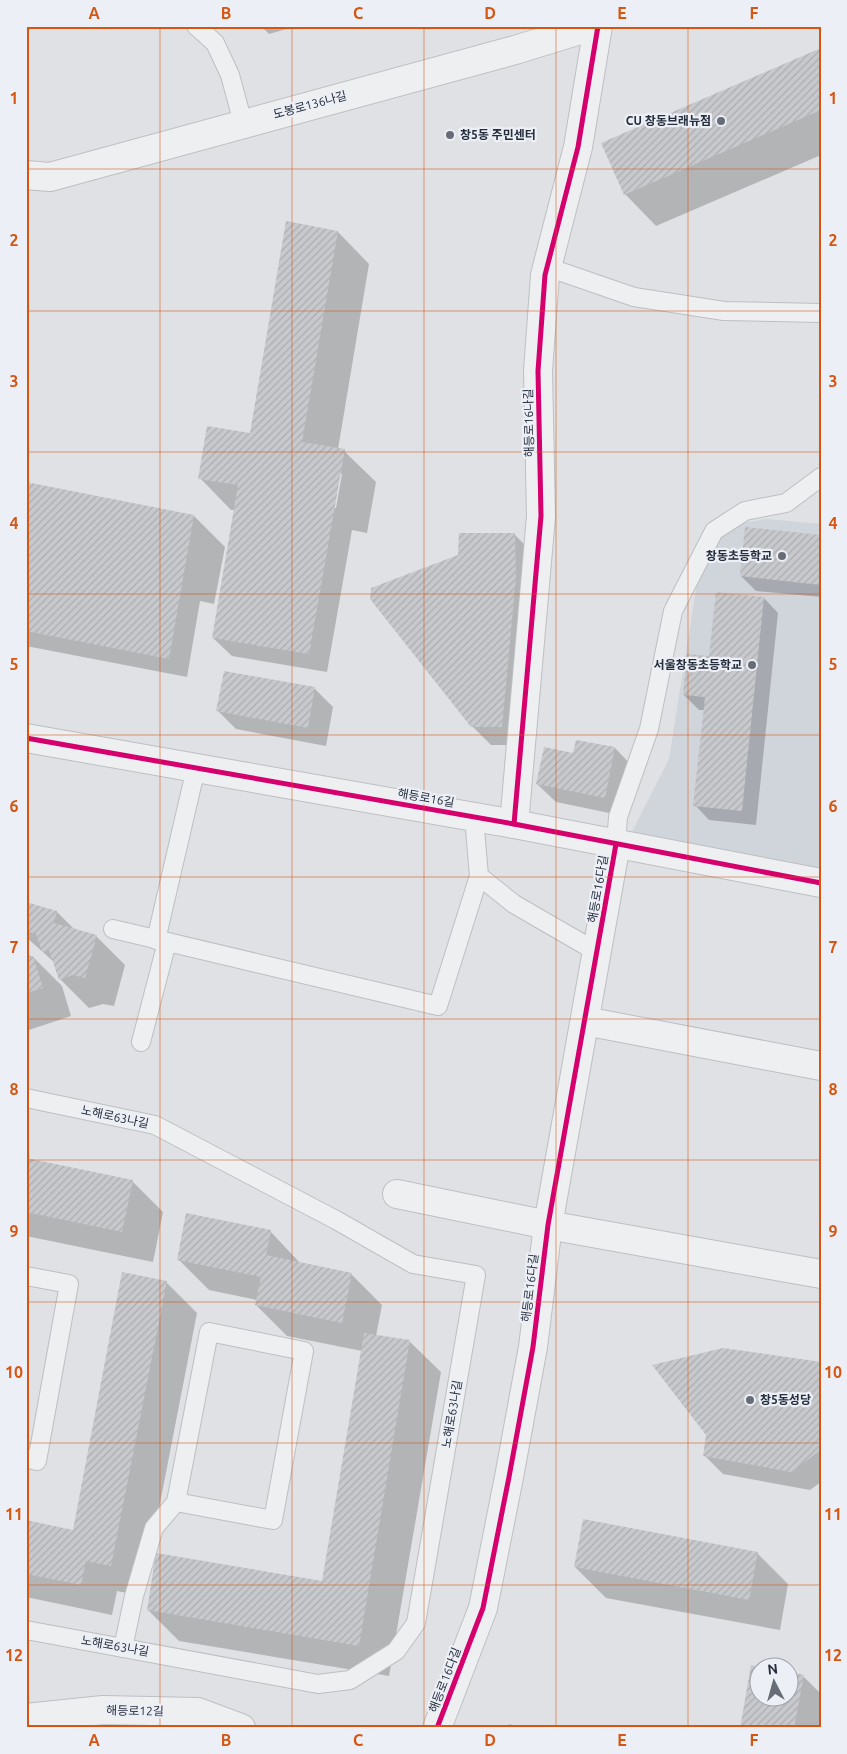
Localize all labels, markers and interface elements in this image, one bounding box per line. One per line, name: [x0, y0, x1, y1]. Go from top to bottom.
text: A: [88, 4, 100, 22]
text: B: [221, 4, 231, 22]
text: C: [353, 4, 363, 22]
text: D: [484, 4, 496, 22]
text: E: [617, 4, 627, 22]
text: F: [750, 4, 759, 22]
street label: 도봉로136나길: [272, 88, 348, 121]
text: 1: [9, 89, 19, 107]
text: 1: [828, 89, 838, 107]
place label: CU 창동브래뉴점: [626, 114, 711, 127]
marker: CU 창동브래뉴점: [715, 115, 727, 127]
place label: 창5동 주민센터: [460, 128, 536, 141]
marker: 창5동 주민센터: [444, 129, 456, 141]
text: 2: [9, 231, 19, 249]
text: 2: [828, 231, 838, 249]
text: 3: [9, 372, 19, 390]
text: 3: [828, 372, 838, 390]
street label: 해등로16나길: [521, 389, 536, 457]
text: 4: [9, 514, 19, 532]
text: 4: [828, 514, 838, 532]
place label: 창동초등학교: [706, 549, 772, 562]
marker: 창동초등학교: [776, 550, 788, 562]
text: 5: [9, 655, 19, 673]
text: 5: [828, 655, 838, 673]
place label: 서울창동초등학교: [654, 658, 742, 671]
marker: 서울창동초등학교: [746, 659, 758, 671]
street label: 해등로16길: [397, 786, 456, 809]
text: 6: [9, 797, 19, 815]
text: 6: [828, 797, 838, 815]
street label: 해등로16다길: [585, 854, 610, 924]
text: 7: [9, 938, 19, 956]
text: 7: [828, 938, 838, 956]
text: 8: [9, 1080, 19, 1098]
text: 8: [828, 1080, 838, 1098]
street label: 노해로63나길: [80, 1103, 150, 1130]
text: 9: [9, 1222, 19, 1240]
text: 9: [828, 1222, 838, 1240]
street label: 해등로16다길: [519, 1253, 540, 1323]
text: 10: [5, 1363, 23, 1381]
text: 10: [824, 1363, 842, 1381]
street label: 노해로63나길: [439, 1379, 464, 1449]
place label: 창5동성당: [760, 1393, 811, 1406]
marker: 창5동성당: [744, 1394, 756, 1406]
text: 11: [5, 1505, 23, 1523]
text: 11: [824, 1505, 842, 1523]
street label: 노해로63나길: [80, 1633, 150, 1658]
street label: 해등로16다길: [426, 1645, 463, 1714]
text: 12: [5, 1646, 23, 1664]
text: 12: [824, 1646, 842, 1664]
north arrow: [750, 1656, 800, 1706]
text: N: [767, 1661, 779, 1678]
street label: 해등로12길: [106, 1703, 164, 1718]
text: A: [88, 1731, 100, 1749]
text: B: [221, 1731, 231, 1749]
text: C: [353, 1731, 363, 1749]
text: D: [484, 1731, 496, 1749]
text: E: [617, 1731, 627, 1749]
text: F: [750, 1731, 759, 1749]

